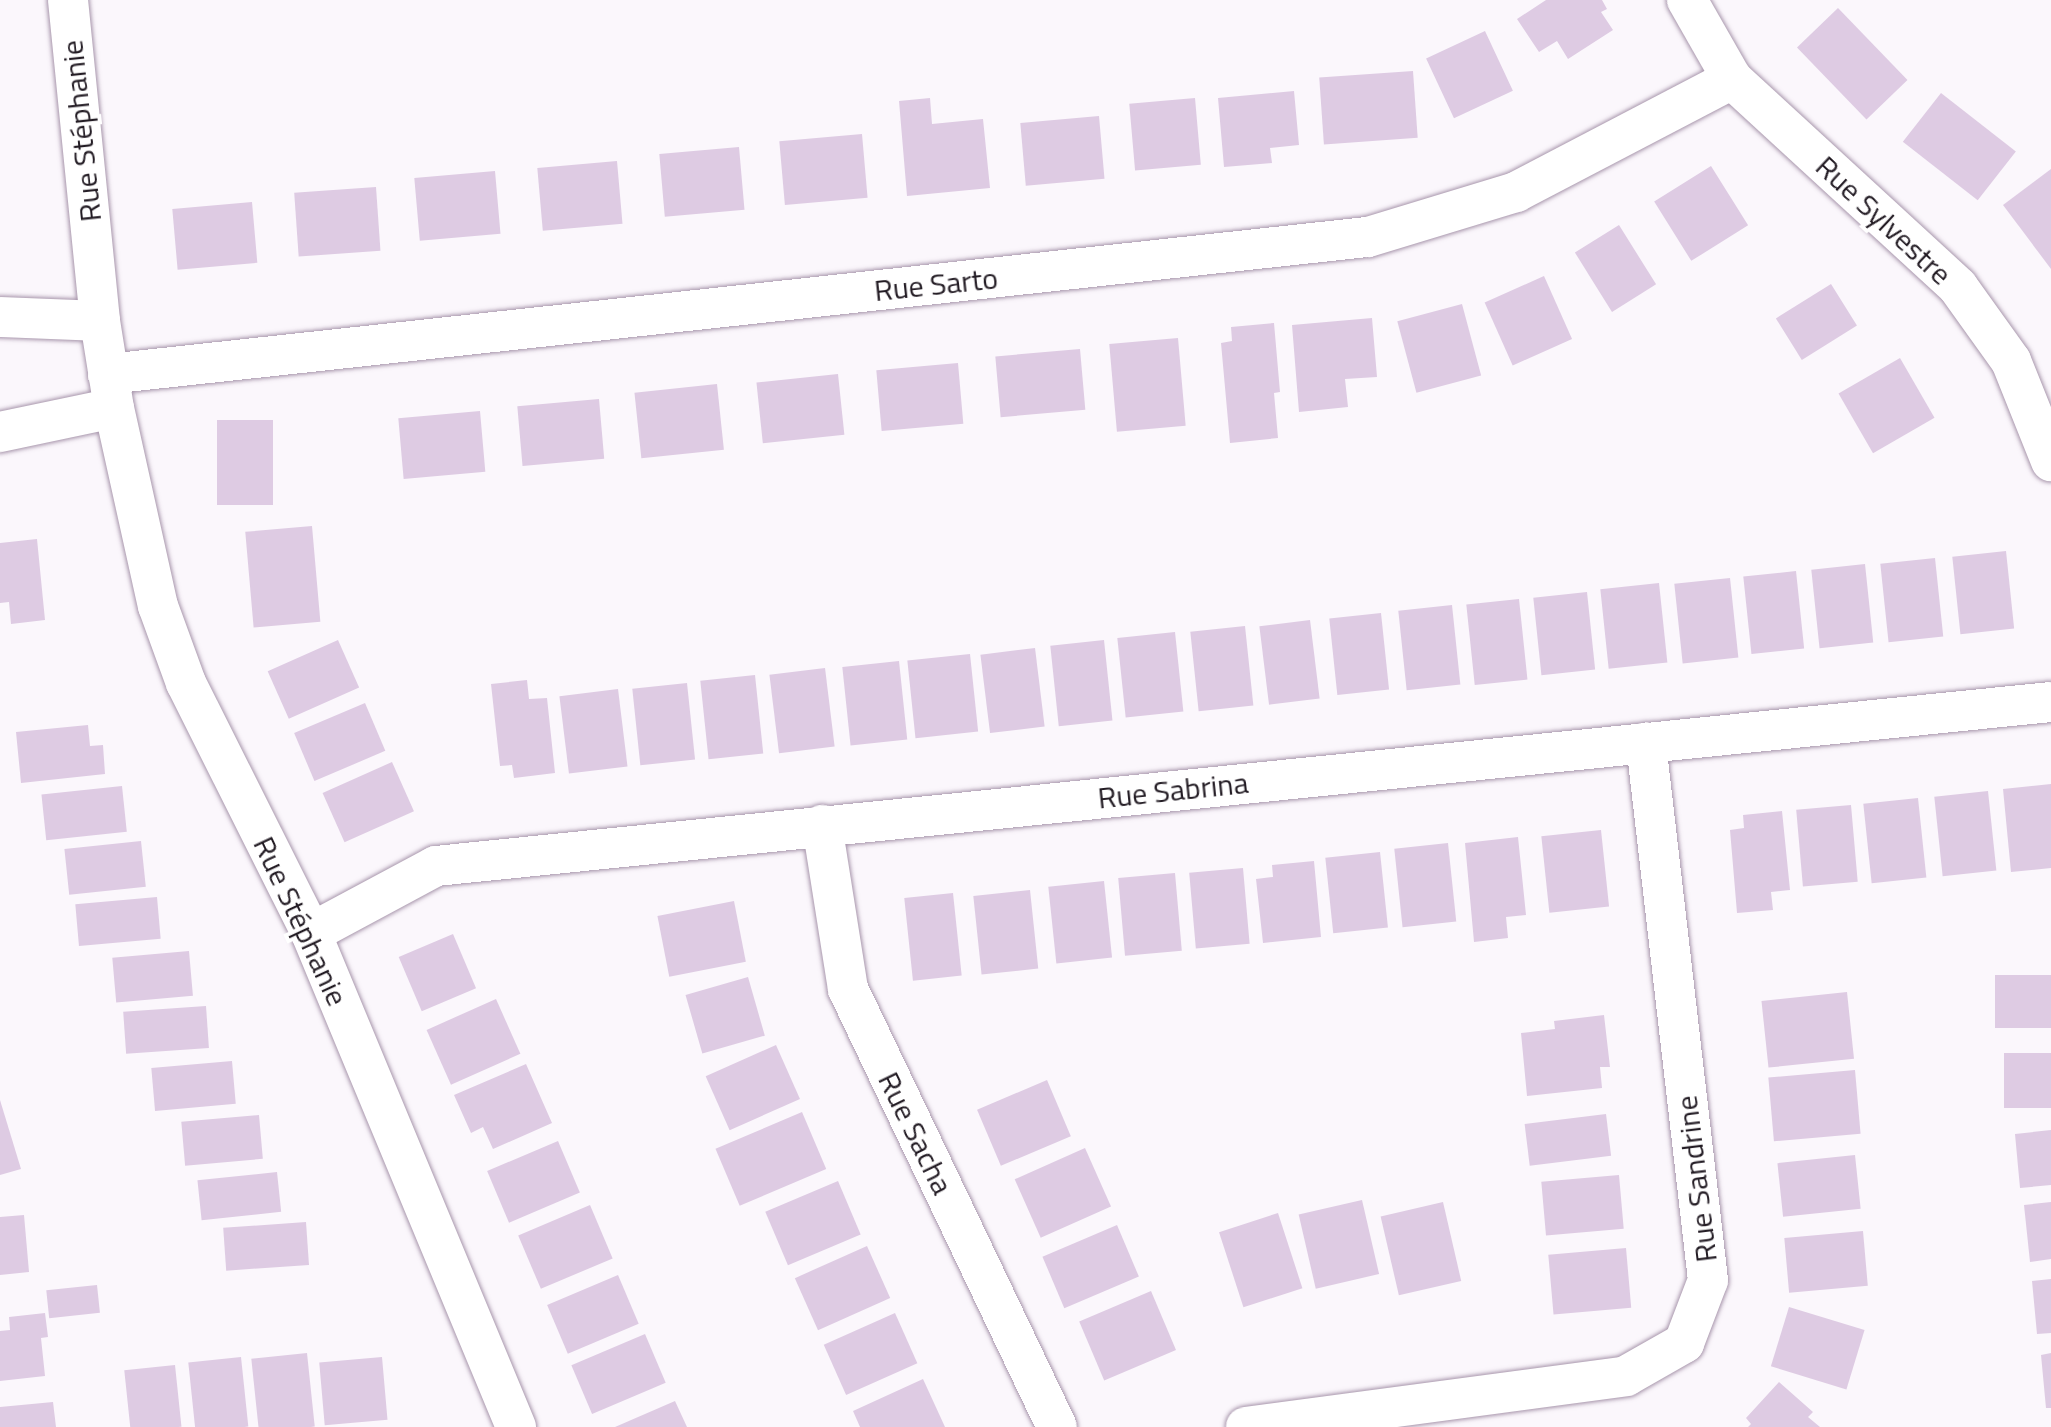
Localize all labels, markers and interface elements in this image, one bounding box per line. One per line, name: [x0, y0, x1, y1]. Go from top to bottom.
street label: Rue Stéphanie: [54, 38, 108, 224]
street label: Rue Sylvestre: [1809, 148, 1959, 292]
street label: Rue Sarto: [872, 260, 1000, 308]
street label: Rue Sabrina: [1096, 764, 1250, 816]
street label: Rue Stéphanie: [246, 831, 356, 1011]
street label: Rue Sacha: [871, 1066, 961, 1200]
street label: Rue Sandrine: [1668, 1094, 1724, 1264]

